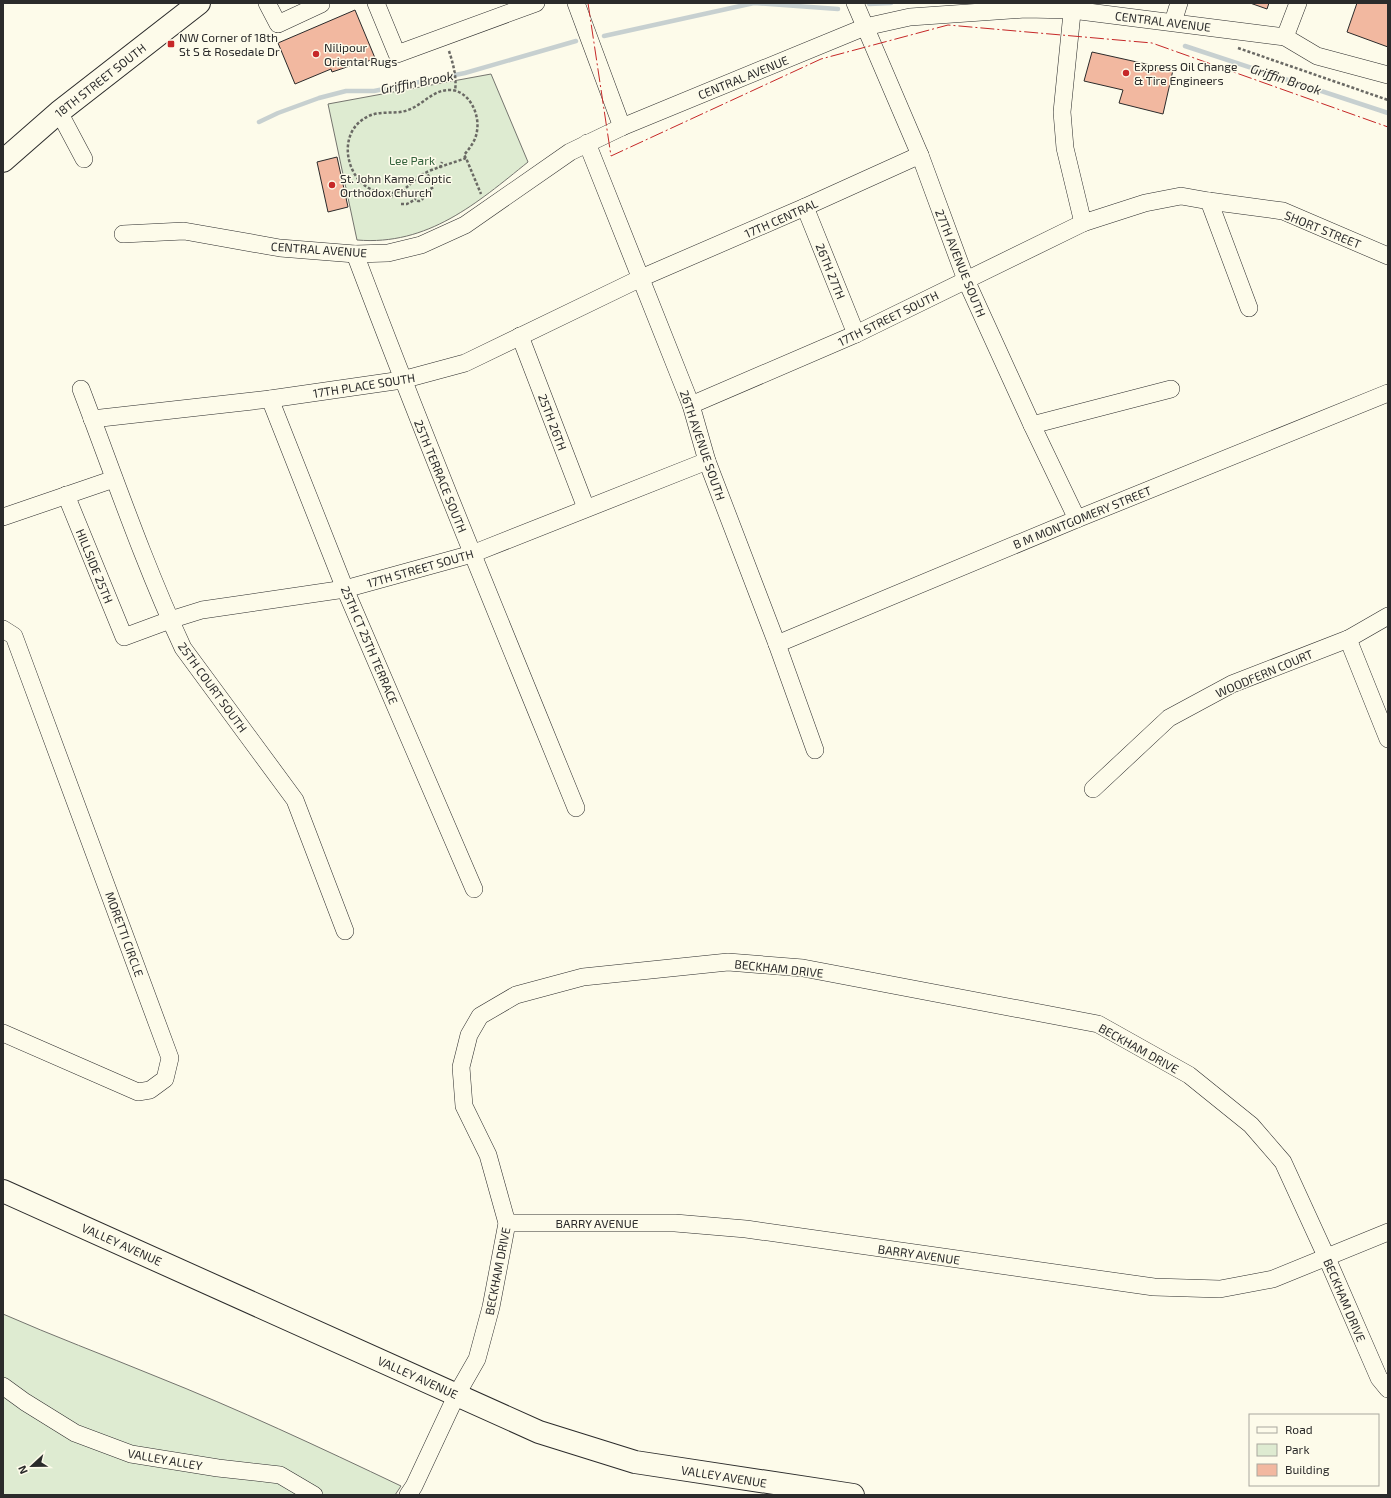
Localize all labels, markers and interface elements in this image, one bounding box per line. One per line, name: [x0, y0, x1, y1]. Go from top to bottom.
street label: CENTRAL AVENUE: [1114, 8, 1212, 34]
place label: NW Corner of 18th St S & Rosedale Dr: [179, 30, 280, 58]
marker: NW Corner of 18th St S & Rosedale Dr: [166, 39, 176, 49]
street label: 18TH STREET SOUTH: [52, 40, 148, 120]
place label: Nilipour Oriental Rugs: [324, 40, 397, 68]
marker: Nilipour Oriental Rugs: [311, 49, 321, 59]
street label: CENTRAL AVENUE: [696, 52, 791, 102]
place label: Express Oil Change & Tire Engineers: [1134, 59, 1237, 87]
water label: Griffin Brook: [1249, 60, 1324, 98]
water label: Griffin Brook: [379, 67, 455, 97]
marker: Express Oil Change & Tire Engineers: [1121, 68, 1131, 78]
park label: Lee Park: [389, 153, 435, 167]
place label: St. John Kame Coptic Orthodox Church: [340, 171, 451, 199]
marker: St. John Kame Coptic Orthodox Church: [327, 180, 337, 190]
street label: 17TH CENTRAL: [742, 196, 820, 240]
street label: 27TH AVENUE SOUTH: [933, 207, 989, 319]
street label: SHORT STREET: [1283, 207, 1363, 251]
street label: CENTRAL AVENUE: [270, 239, 368, 259]
street label: 26TH 27TH: [813, 241, 849, 301]
street label: 17TH STREET SOUTH: [835, 288, 941, 348]
street label: 17TH PLACE SOUTH: [312, 370, 416, 400]
street label: 26TH AVENUE SOUTH: [678, 388, 728, 502]
street label: 25TH 26TH: [536, 392, 570, 452]
street label: 25TH TERRACE SOUTH: [412, 418, 470, 534]
street label: B M MONTGOMERY STREET: [1011, 483, 1153, 551]
street label: HILLSIDE 25TH: [74, 527, 116, 605]
street label: 17TH STREET SOUTH: [365, 546, 475, 590]
street label: 25TH CT 25TH TERRACE: [339, 584, 401, 706]
street label: 25TH COURT SOUTH: [176, 639, 250, 735]
street label: WOODFERN COURT: [1213, 646, 1315, 700]
street label: MORETTI CIRCLE: [103, 890, 147, 979]
street label: BECKHAM DRIVE: [734, 956, 824, 980]
street label: BECKHAM DRIVE: [1097, 1020, 1182, 1076]
street label: BARRY AVENUE: [556, 1216, 639, 1230]
street label: VALLEY AVENUE: [80, 1220, 165, 1268]
street label: BECKHAM DRIVE: [482, 1226, 512, 1316]
street label: BARRY AVENUE: [877, 1241, 961, 1267]
street label: BECKHAM DRIVE: [1321, 1256, 1369, 1344]
street label: VALLEY AVENUE: [376, 1353, 461, 1401]
legend: [1249, 1414, 1379, 1486]
text: Road: [1285, 1422, 1313, 1436]
text: Park: [1285, 1442, 1310, 1456]
north arrow: [12, 1446, 52, 1486]
street label: VALLEY ALLEY: [127, 1446, 204, 1472]
street label: VALLEY AVENUE: [680, 1462, 768, 1490]
text: Building: [1285, 1462, 1330, 1476]
text: N: [15, 1464, 30, 1476]

